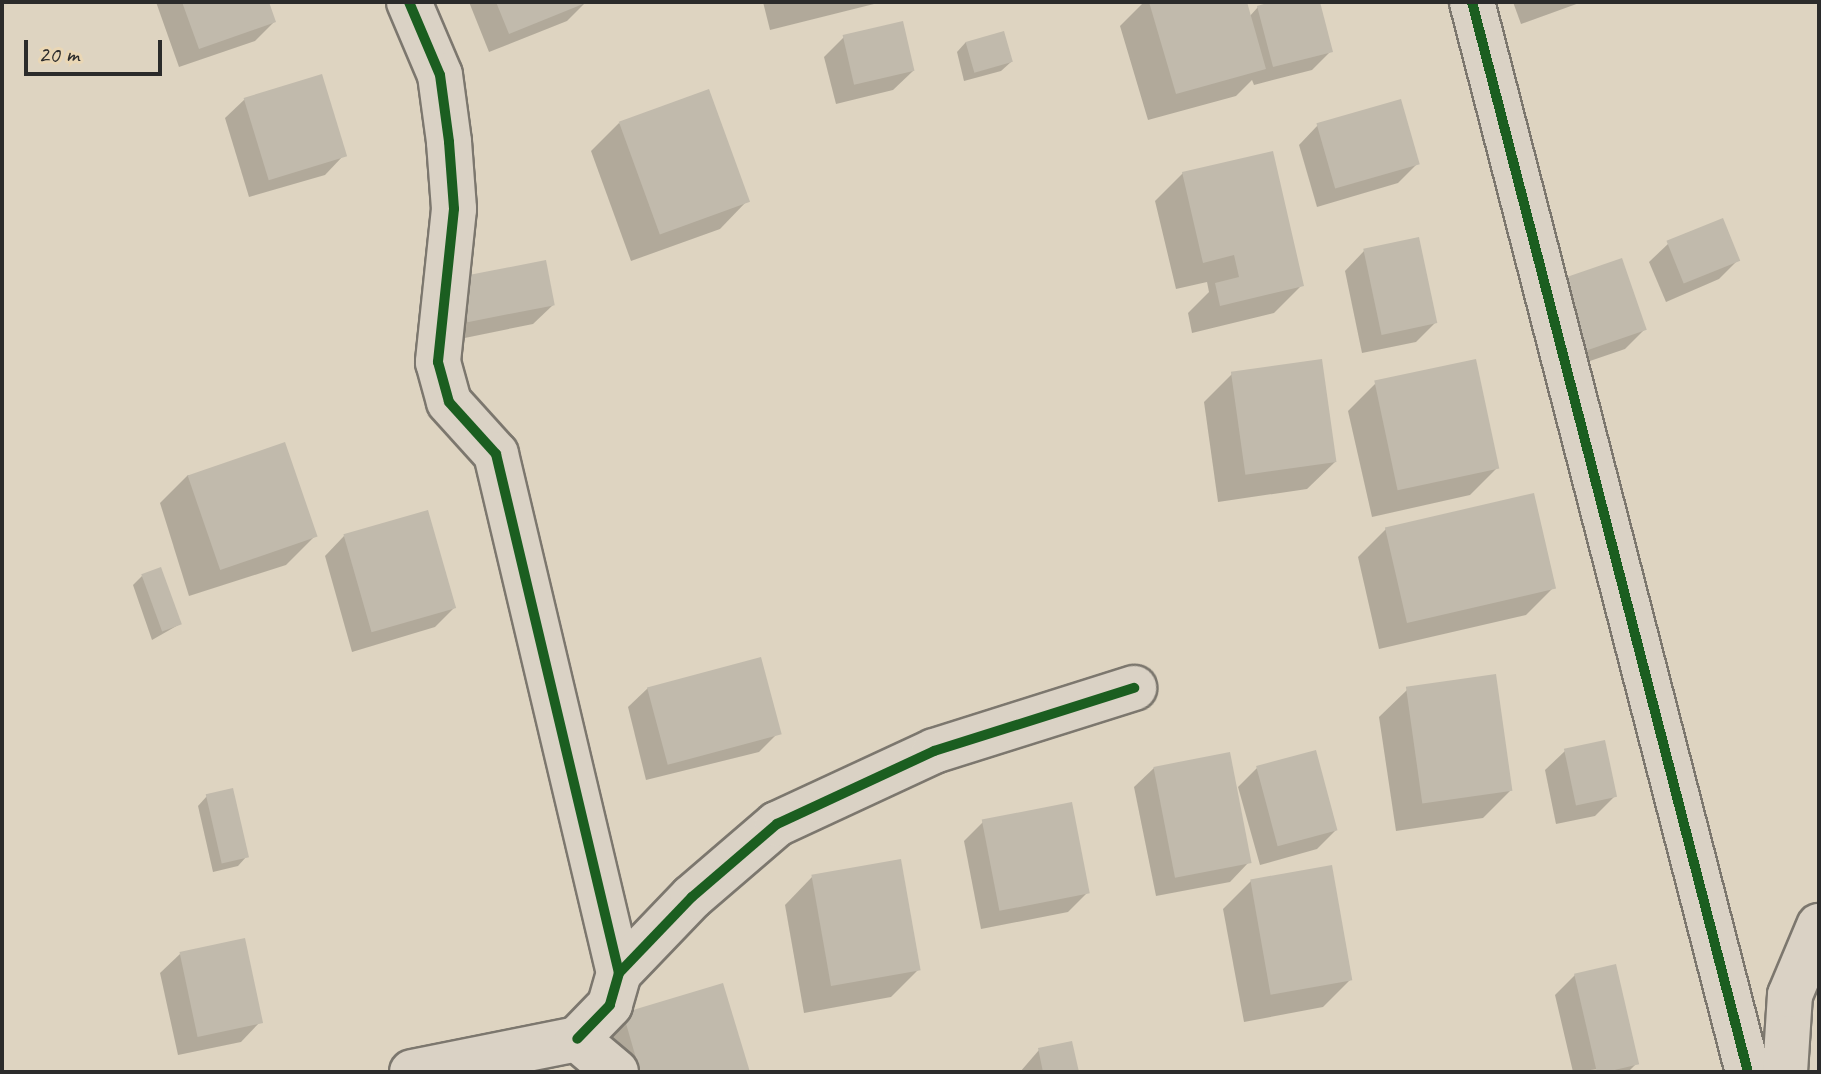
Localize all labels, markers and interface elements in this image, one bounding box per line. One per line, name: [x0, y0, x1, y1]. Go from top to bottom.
scale bar: [28, 24, 166, 74]
text: 20 m: [38, 39, 79, 69]

